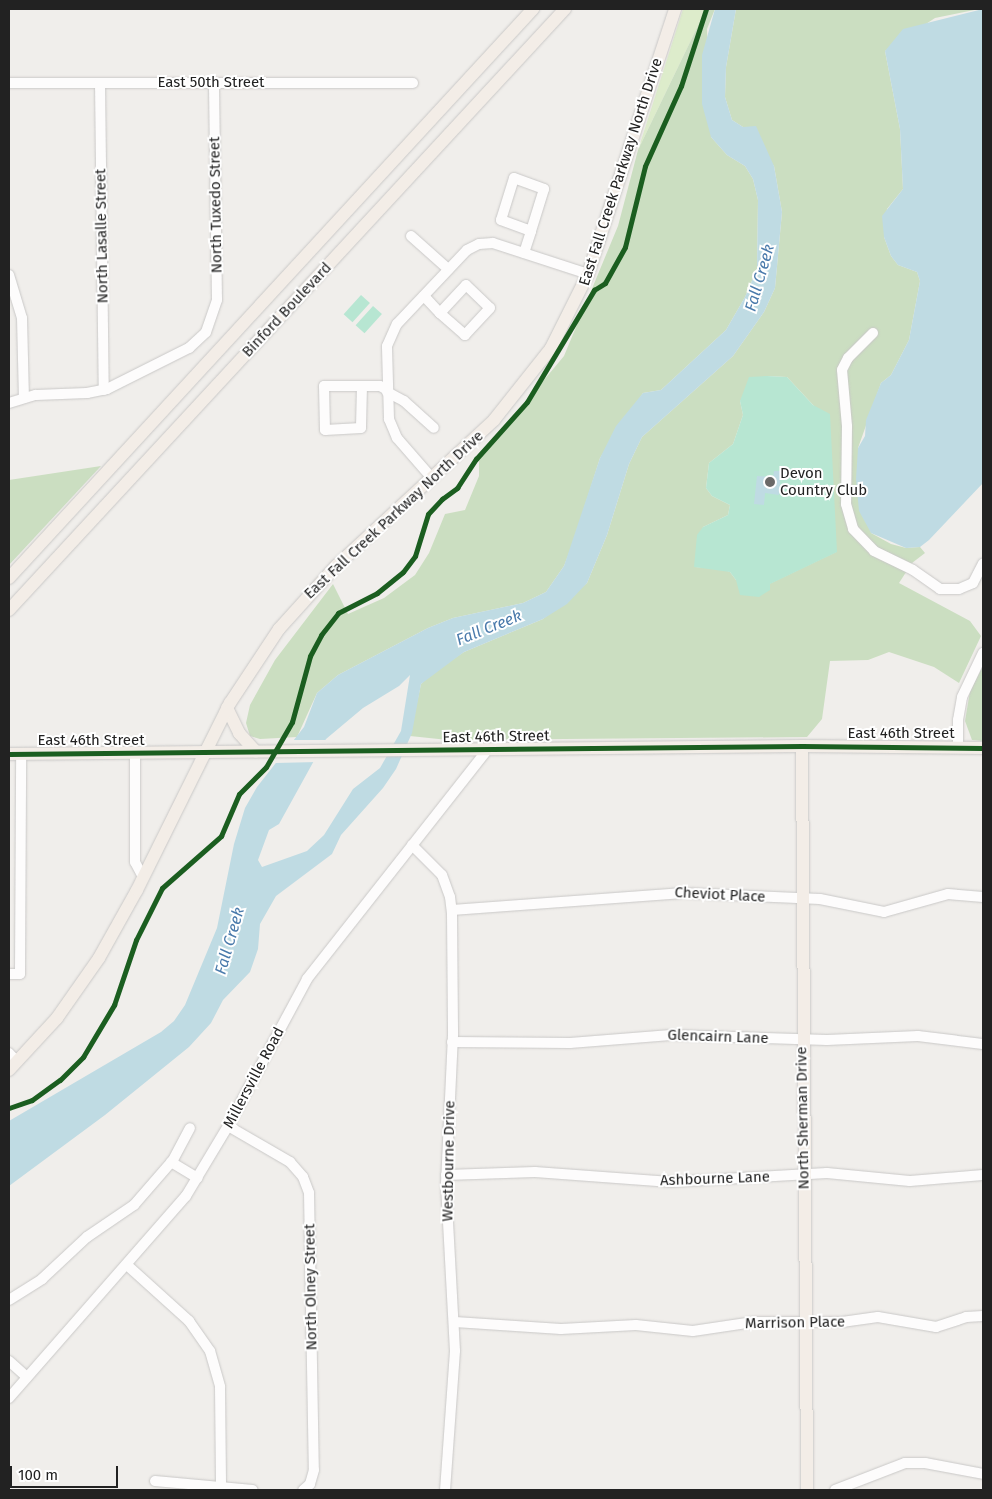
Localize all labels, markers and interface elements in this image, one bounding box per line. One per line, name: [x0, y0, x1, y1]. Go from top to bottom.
street label: East Fall Creek Parkway North Drive: [576, 56, 666, 288]
street label: East 50th Street: [157, 74, 265, 92]
street label: North Tuxedo Street: [206, 137, 226, 273]
street label: North Lasalle Street: [92, 168, 112, 304]
water label: Fall Creek: [741, 242, 779, 314]
street label: Binford Boulevard: [239, 259, 335, 361]
street label: East Fall Creek Parkway North Drive: [301, 427, 487, 603]
place label: Devon Country Club: [780, 464, 867, 499]
marker: Devon Country Club: [764, 476, 776, 488]
water label: Fall Creek: [453, 606, 525, 650]
street label: East 46th Street: [847, 725, 955, 743]
street label: East 46th Street: [442, 727, 550, 747]
street label: East 46th Street: [37, 732, 145, 750]
street label: Cheviot Place: [674, 884, 766, 906]
water label: Fall Creek: [211, 905, 249, 977]
street label: Millersville Road: [220, 1024, 288, 1132]
street label: Glencairn Lane: [667, 1026, 769, 1048]
street label: North Sherman Drive: [793, 1046, 813, 1190]
street label: Westbourne Drive: [439, 1100, 459, 1222]
street label: Ashbourne Lane: [660, 1168, 770, 1190]
street label: North Olney Street: [301, 1224, 321, 1350]
street label: Marrison Place: [745, 1313, 845, 1333]
scale bar: [12, 1456, 120, 1488]
text: 100 m: [18, 1466, 58, 1484]

